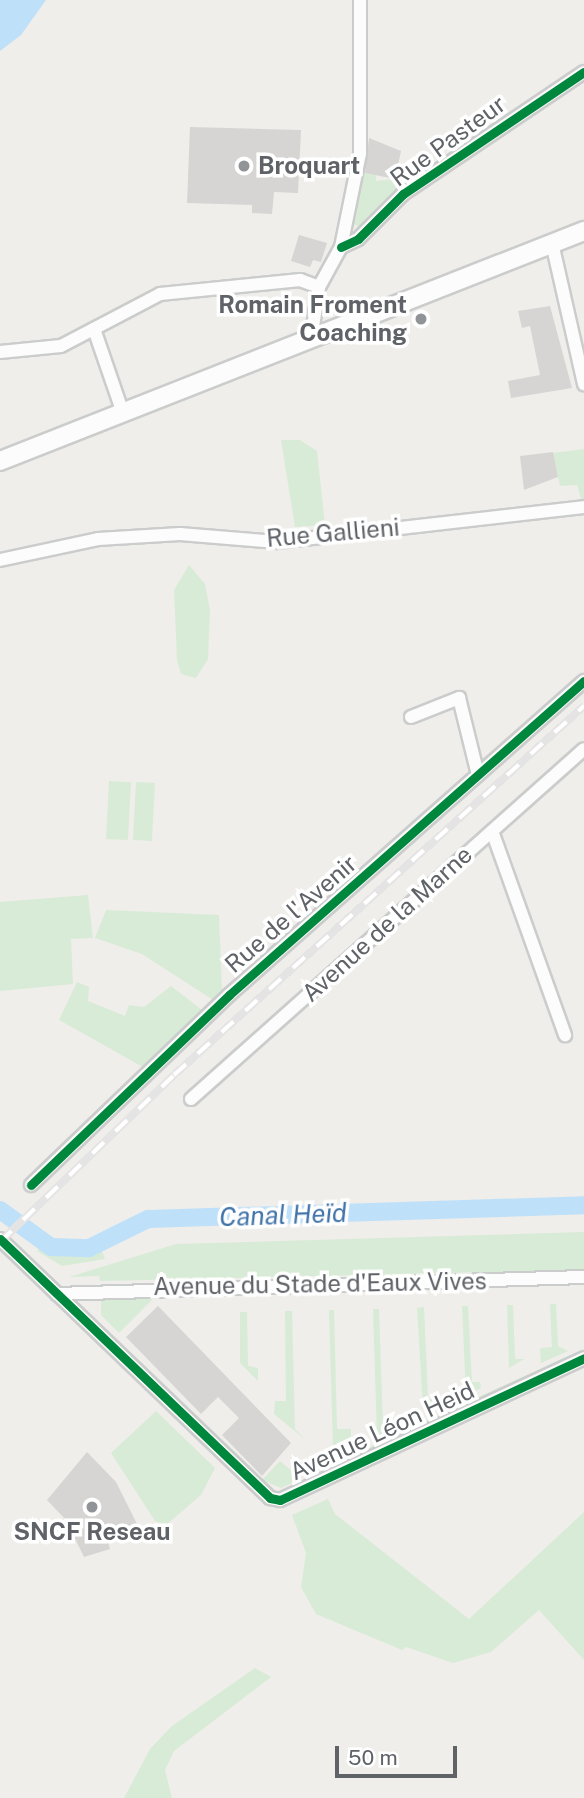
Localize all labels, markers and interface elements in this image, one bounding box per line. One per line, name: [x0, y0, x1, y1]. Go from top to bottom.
street label: Rue Pasteur: [385, 90, 511, 192]
place label: Broquart: [258, 152, 360, 180]
marker: Broquart: [236, 158, 252, 174]
place label: Romain Froment Coaching: [218, 291, 407, 347]
marker: Romain Froment Coaching: [413, 311, 429, 327]
street label: Rue Gallieni: [265, 513, 401, 553]
street label: Avenue de la Marne: [296, 840, 478, 1008]
street label: Rue de l'Avenir: [219, 849, 363, 979]
water label: Canal Heïd: [219, 1197, 347, 1233]
street label: Avenue du Stade d'Eaux Vives: [152, 1267, 488, 1301]
street label: Avenue Léon Heid: [285, 1376, 479, 1486]
marker: SNCF Reseau: [84, 1499, 100, 1515]
place label: SNCF Reseau: [13, 1518, 171, 1546]
scale bar: [339, 1731, 462, 1775]
text: 50 m: [348, 1745, 398, 1770]

